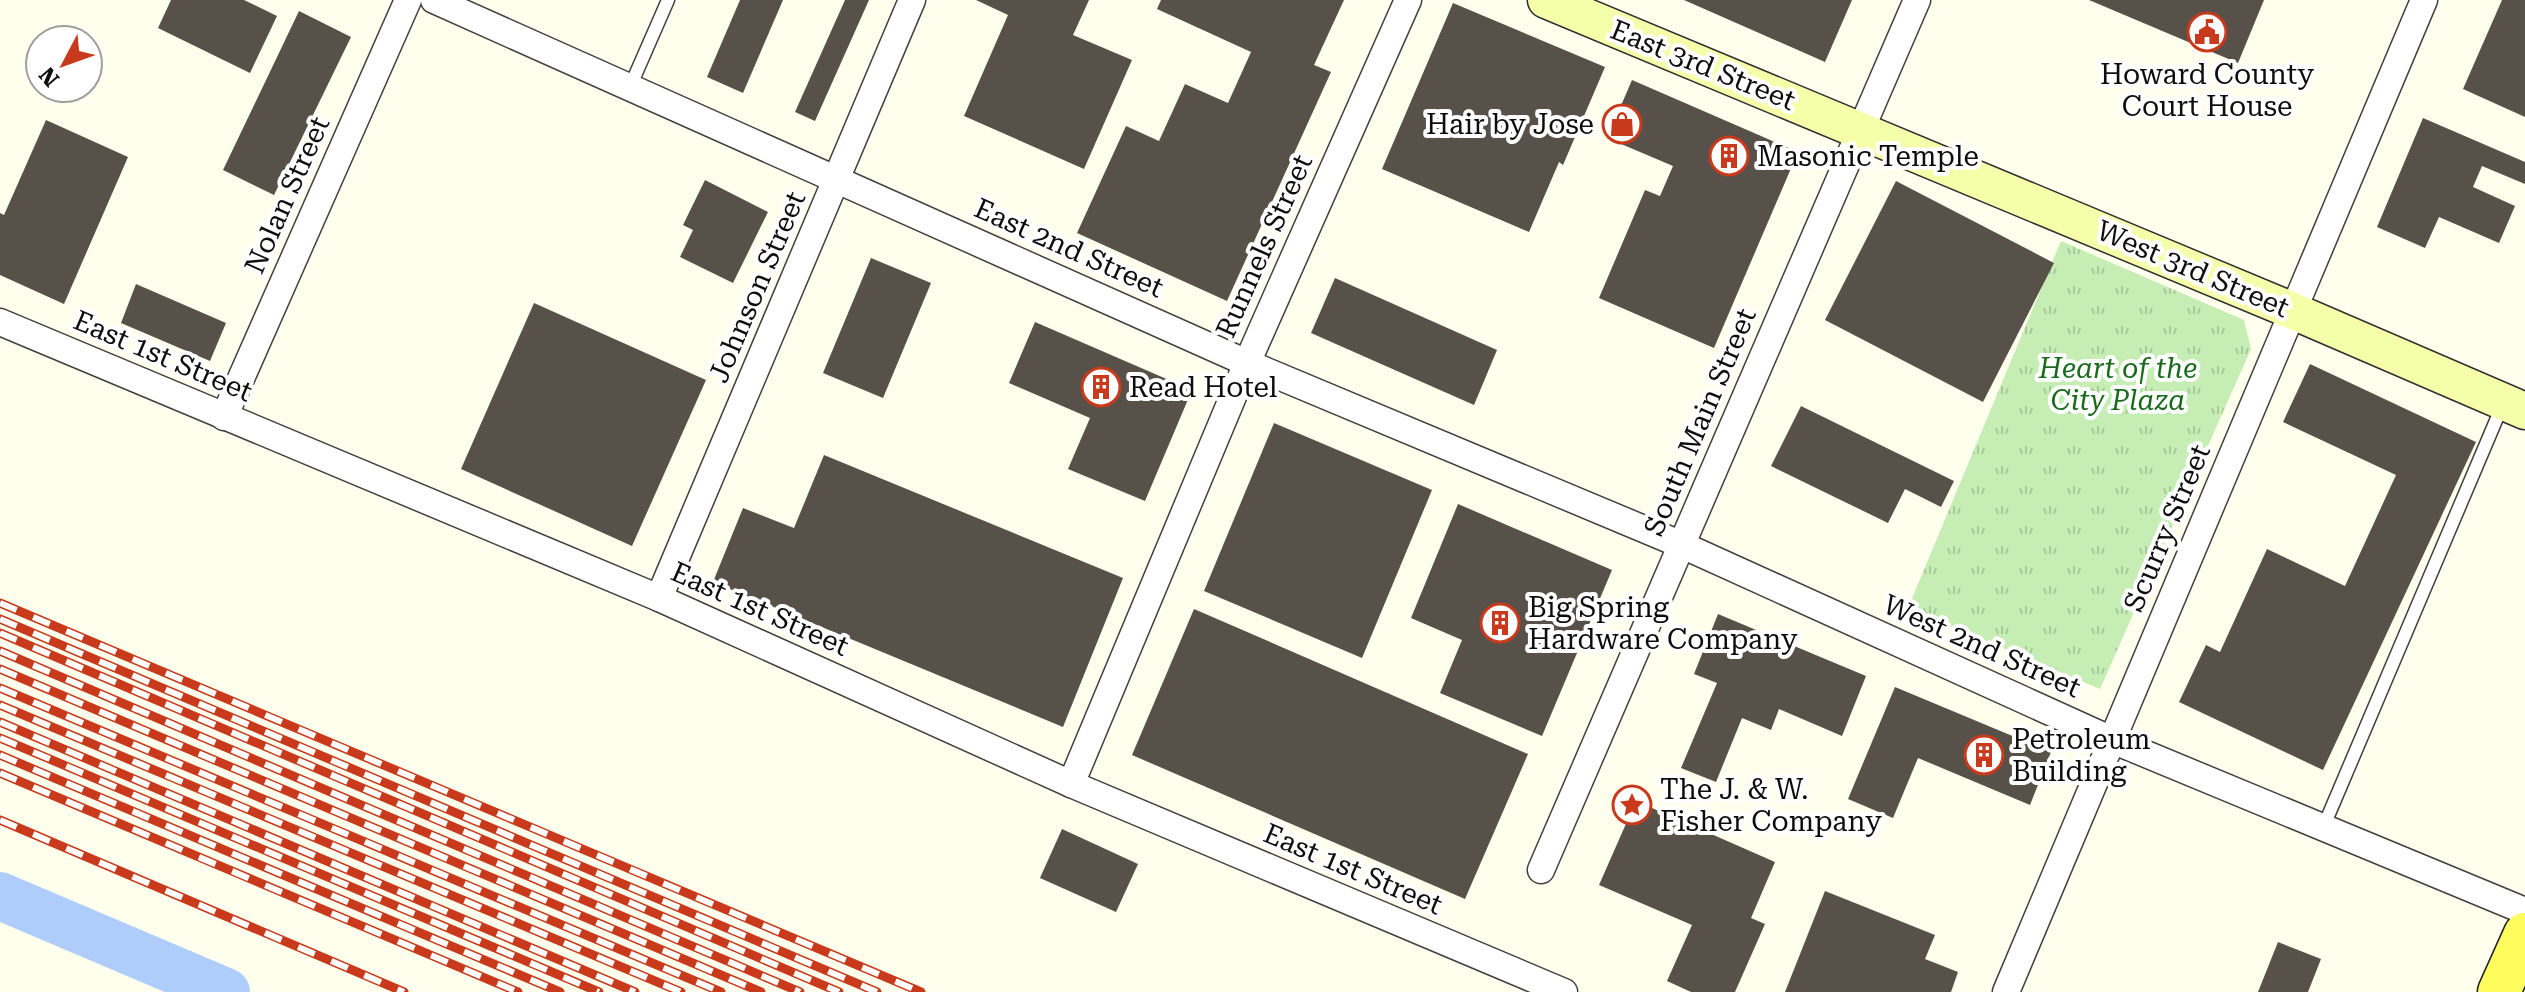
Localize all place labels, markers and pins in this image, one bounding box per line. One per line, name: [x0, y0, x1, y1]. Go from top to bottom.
public building icon: Howard County Court House: [2186, 11, 2228, 53]
place label: Howard County Court House: [2100, 58, 2314, 123]
shop icon: Hair by Jose: [1601, 103, 1643, 145]
place label: Hair by Jose: [1426, 108, 1594, 141]
building icon: Masonic Temple: [1708, 135, 1750, 177]
place label: Masonic Temple: [1757, 140, 1979, 173]
building icon: Read Hotel: [1080, 366, 1122, 408]
place label: Read Hotel: [1129, 371, 1278, 404]
place label: Big Spring Hardware Company: [1528, 591, 1798, 656]
building icon: Big Spring Hardware Company: [1479, 602, 1521, 644]
place label: Petroleum Building: [2012, 723, 2151, 788]
building icon: Petroleum Building: [1963, 734, 2005, 776]
place label: The J. & W. Fisher Company: [1660, 773, 1882, 838]
place icon: The J. & W. Fisher Company: [1611, 784, 1653, 826]

